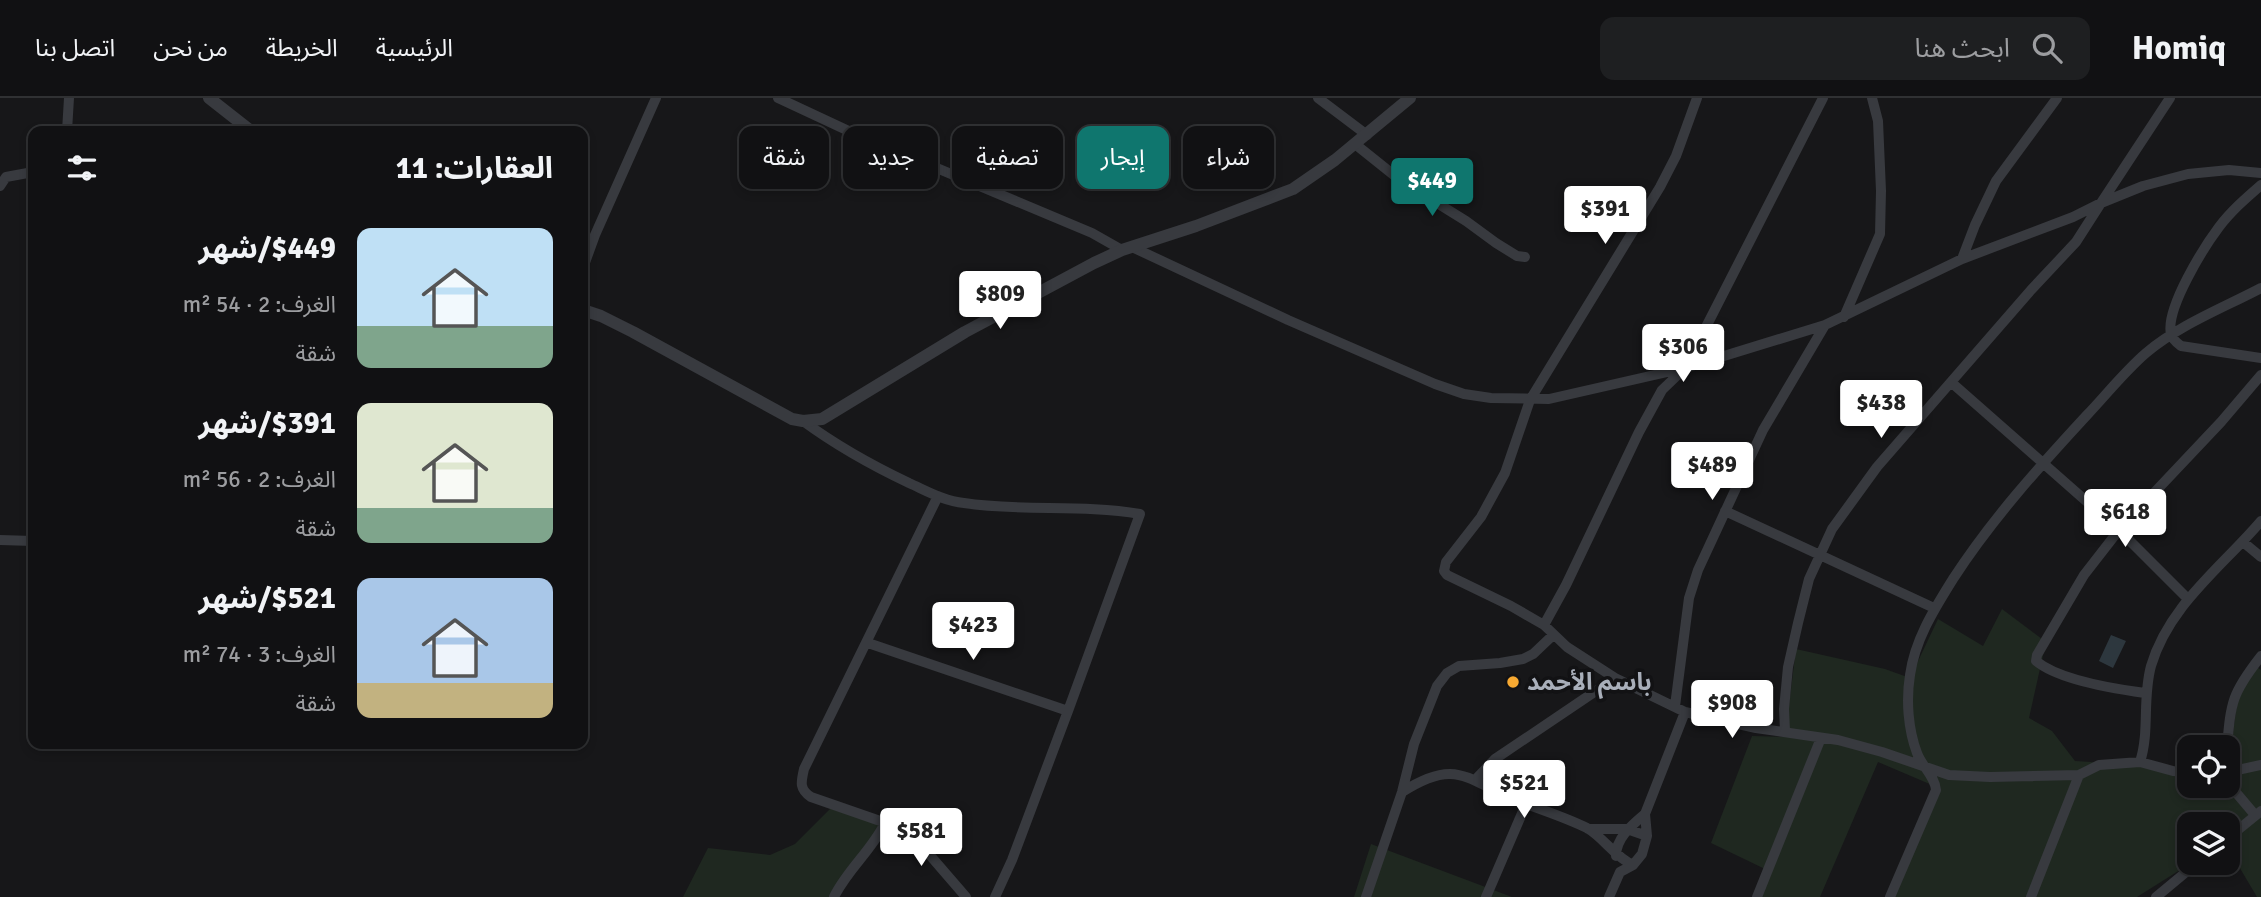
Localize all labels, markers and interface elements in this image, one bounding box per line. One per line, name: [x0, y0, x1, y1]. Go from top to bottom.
search box: [1600, 17, 2090, 80]
text: Homiq: [2132, 28, 2226, 69]
icon: search: [2028, 29, 2066, 67]
text: اتصل بنا: [35, 33, 115, 63]
text: من نحن: [153, 33, 228, 63]
text: الخريطة: [266, 33, 338, 63]
text: الرئيسية: [376, 33, 453, 63]
text: ابحث هنا: [1915, 33, 2010, 65]
chip: شقة: [739, 126, 829, 189]
chip: جديد: [843, 126, 938, 189]
chip: تصفية: [952, 126, 1063, 189]
chip: إيجار: [1077, 126, 1169, 189]
chip: شراء: [1183, 126, 1274, 189]
icon: filters: [63, 149, 101, 187]
text: العقارات: 11: [396, 150, 553, 187]
pin: $449: [1391, 158, 1473, 218]
text: $449: [1407, 166, 1457, 195]
pin: $391: [1564, 186, 1646, 246]
text: $391: [1580, 194, 1630, 223]
text: $449/شهر: [199, 230, 336, 267]
icon: home: [413, 256, 497, 340]
pin: $809: [959, 272, 1041, 331]
text: $809: [975, 279, 1025, 308]
text: الغرف: 2 · 54 m²: [183, 290, 336, 319]
pin: $306: [1642, 324, 1724, 384]
text: $306: [1658, 332, 1708, 361]
text: شقة: [295, 339, 336, 368]
pin: $438: [1840, 380, 1922, 440]
text: $438: [1856, 388, 1906, 417]
text: $391/شهر: [199, 405, 336, 442]
icon: home: [413, 431, 497, 515]
pin: $489: [1671, 442, 1753, 502]
text: $489: [1687, 450, 1737, 479]
text: الغرف: 2 · 56 m²: [183, 465, 336, 494]
pin: $618: [2084, 490, 2166, 549]
text: $618: [2100, 497, 2150, 526]
text: شقة: [295, 514, 336, 543]
text: $521/شهر: [199, 580, 336, 617]
pin: $423: [932, 602, 1014, 662]
icon: home: [413, 606, 497, 690]
text: $423: [948, 610, 998, 639]
text: الغرف: 3 · 74 m²: [183, 640, 336, 669]
place label: باسم الأحمد: [1527, 667, 1652, 699]
marker: باسم الأحمد: [1505, 674, 1521, 690]
pin: $908: [1691, 680, 1773, 740]
text: $908: [1707, 688, 1757, 717]
text: شقة: [295, 689, 336, 718]
map controls: [2177, 735, 2240, 875]
button: locate: [2177, 735, 2240, 798]
pin: $521: [1483, 760, 1565, 820]
text: $521: [1499, 768, 1549, 797]
pin: $581: [880, 808, 962, 868]
button: layers: [2177, 812, 2240, 875]
text: $581: [896, 816, 946, 845]

